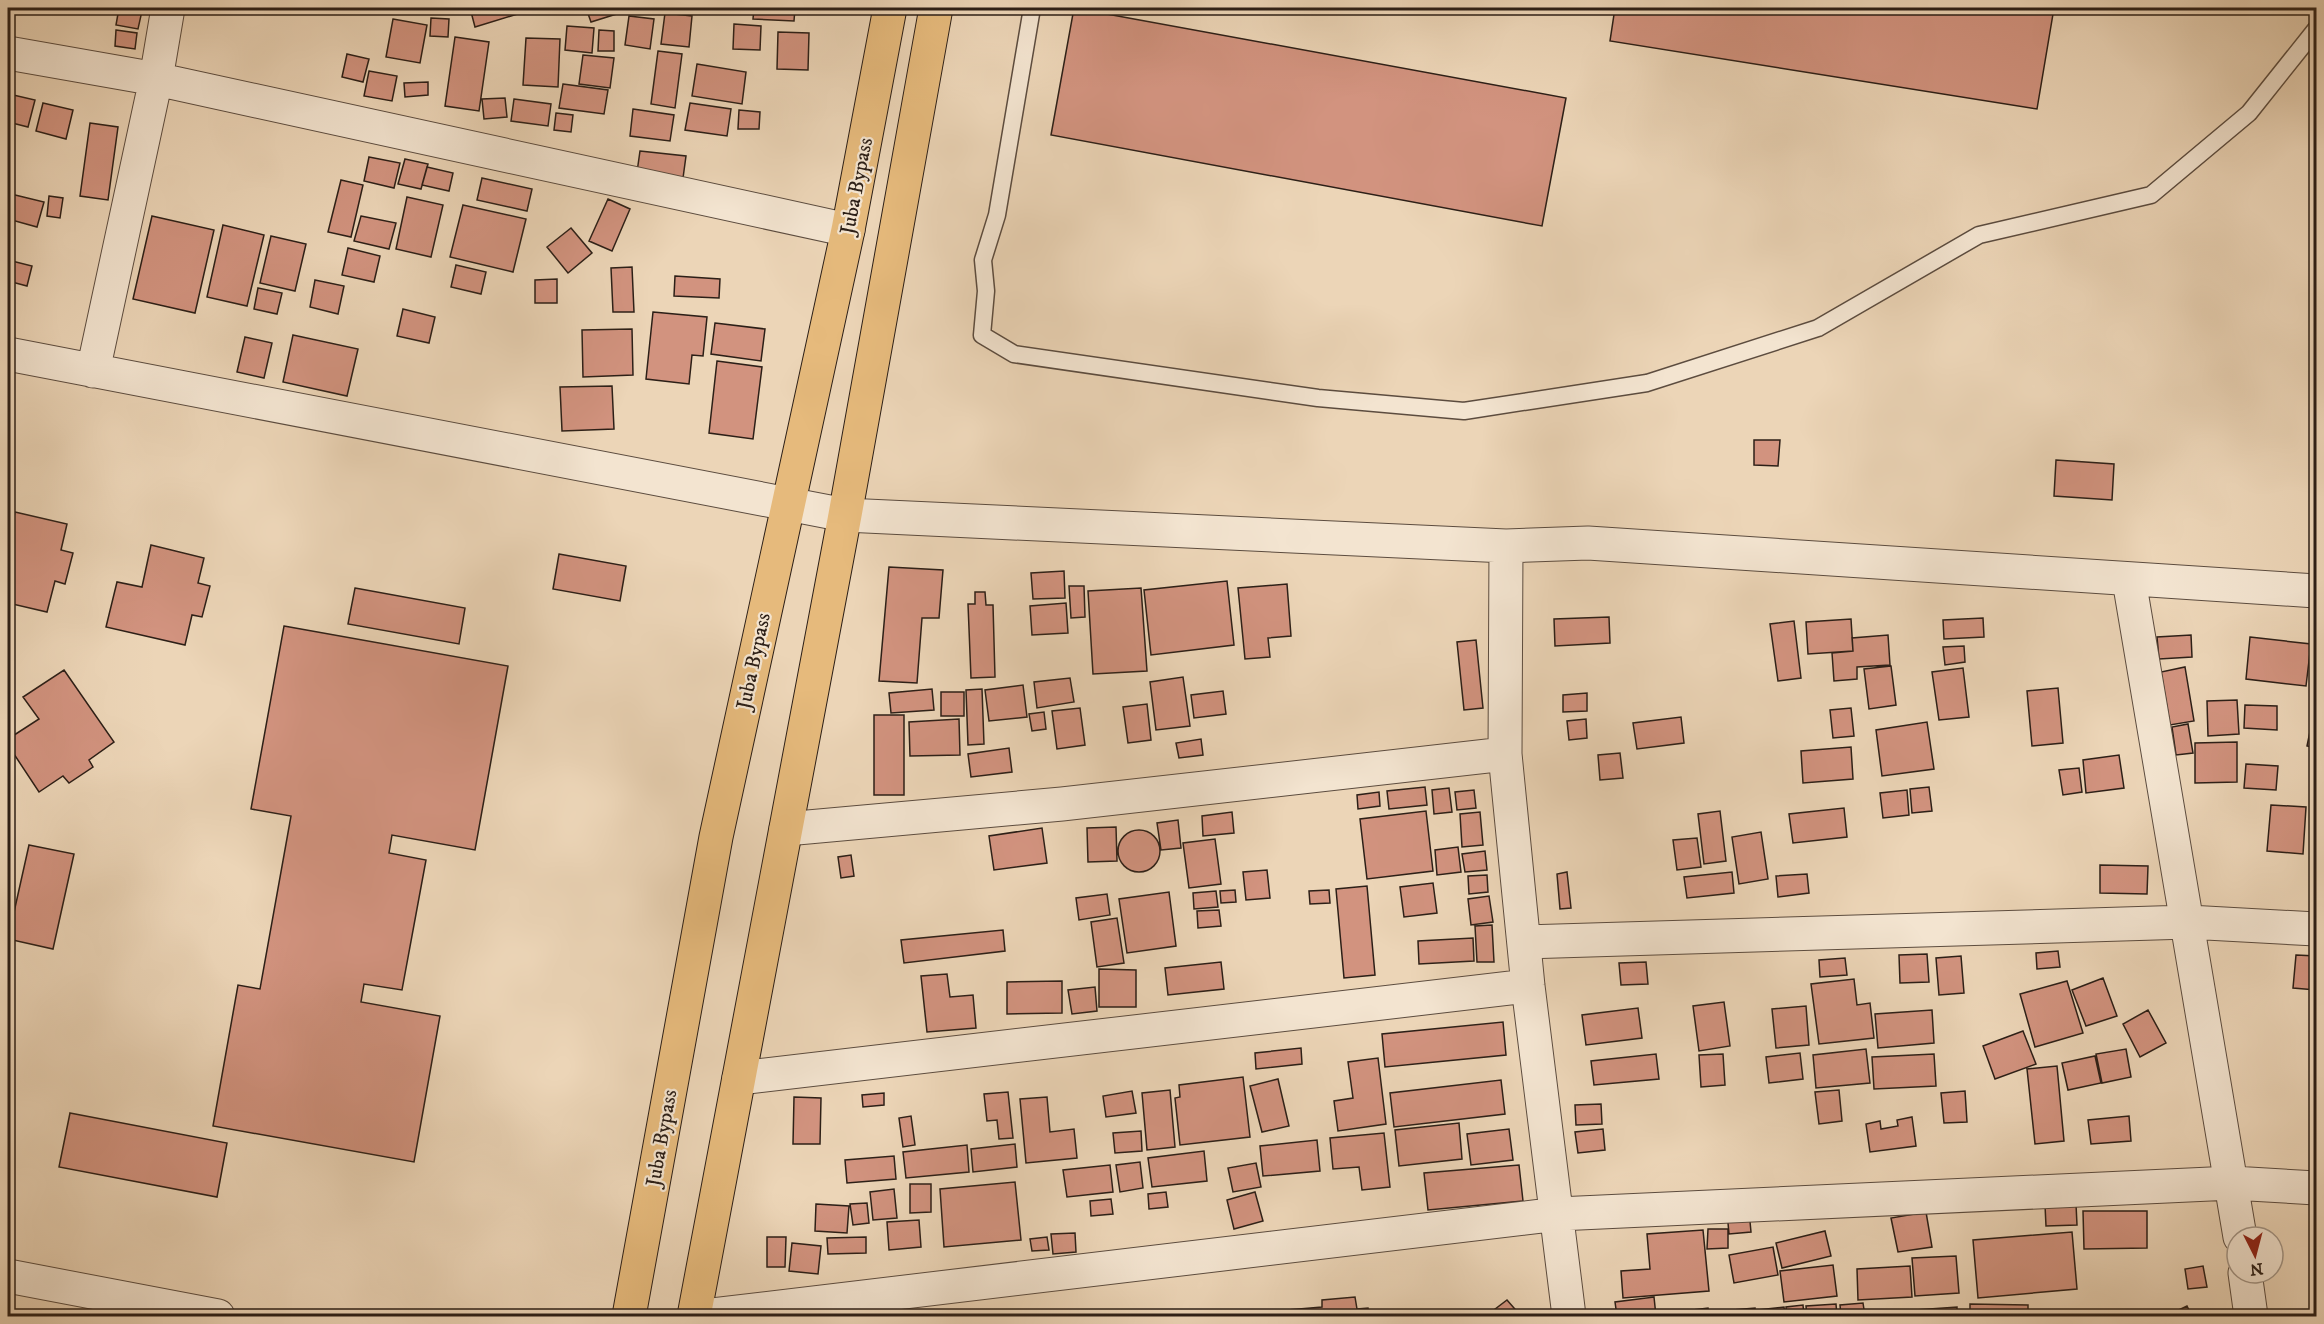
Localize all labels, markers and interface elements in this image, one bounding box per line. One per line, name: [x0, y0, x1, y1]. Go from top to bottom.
street label: Juba Bypass: [834, 136, 879, 239]
street label: Juba Bypass: [731, 611, 777, 714]
street label: Juba Bypass: [640, 1088, 683, 1191]
north arrow: [2225, 1225, 2285, 1285]
text: N: [2249, 1258, 2264, 1280]

